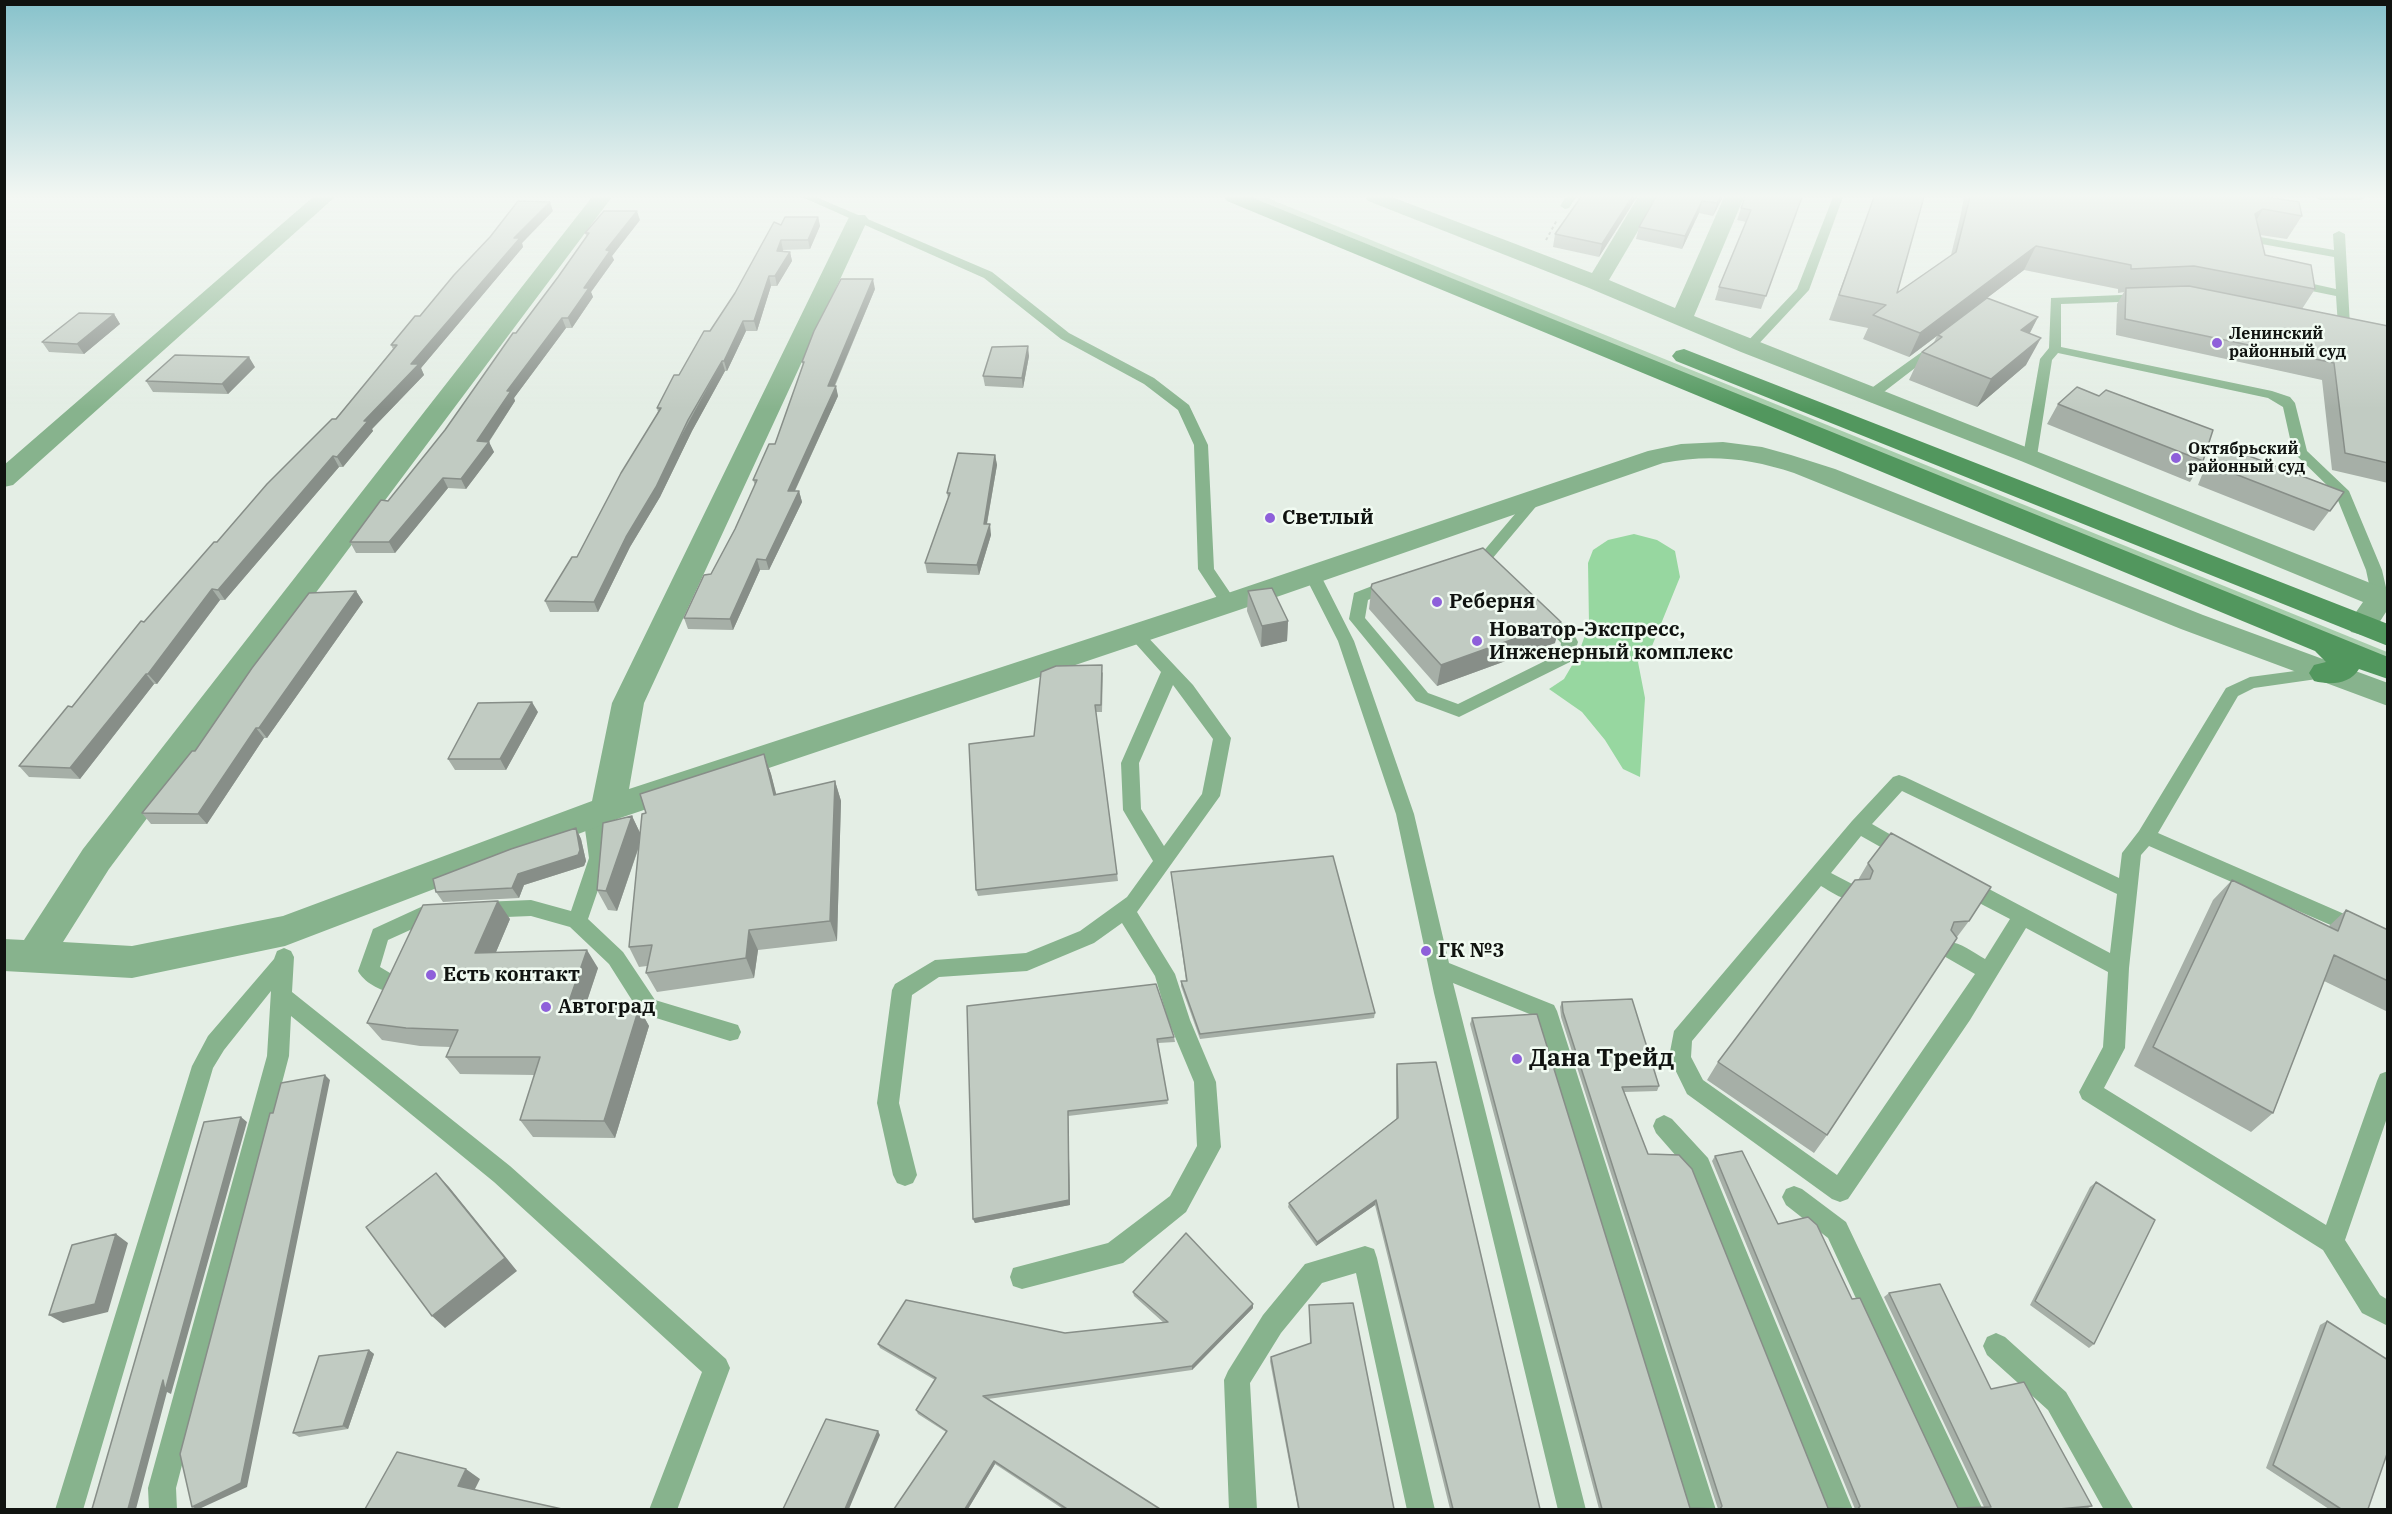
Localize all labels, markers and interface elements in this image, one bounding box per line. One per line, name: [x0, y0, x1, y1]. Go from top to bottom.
place label: Ленинский районный суд: [2229, 324, 2346, 362]
marker: Ленинский районный суд: [2210, 336, 2224, 350]
place label: Октябрьский районный суд: [2188, 439, 2305, 477]
marker: Октябрьский районный суд: [2169, 451, 2183, 465]
place label: Светлый: [1282, 506, 1374, 530]
marker: Светлый: [1263, 511, 1277, 525]
place label: Реберня: [1449, 590, 1535, 614]
marker: Реберня: [1430, 595, 1444, 609]
place label: Новатор-Экспресс, Инженерный комплекс: [1489, 618, 1733, 665]
marker: Новатор-Экспресс, Инженерный комплекс: [1470, 634, 1484, 648]
place label: ГК №3: [1438, 939, 1505, 963]
marker: ГК №3: [1419, 944, 1433, 958]
place label: Есть контакт: [443, 963, 580, 987]
marker: Есть контакт: [424, 968, 438, 982]
place label: Автоград: [558, 995, 655, 1019]
marker: Автоград: [539, 1000, 553, 1014]
place label: Дана Трейд: [1529, 1045, 1674, 1073]
marker: Дана Трейд: [1510, 1052, 1524, 1066]

